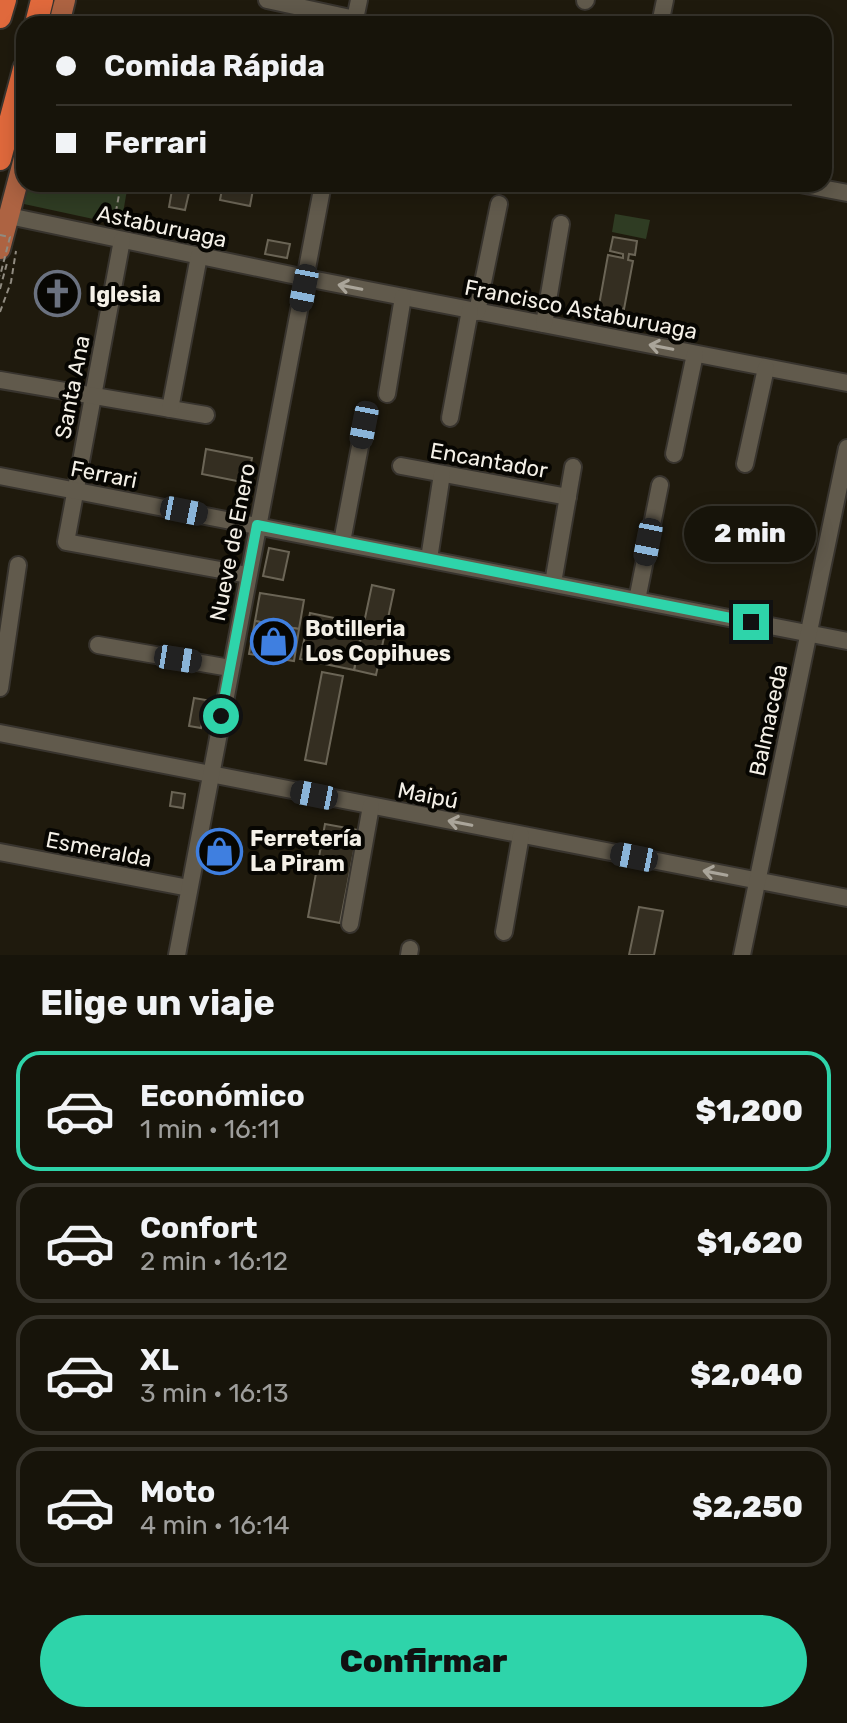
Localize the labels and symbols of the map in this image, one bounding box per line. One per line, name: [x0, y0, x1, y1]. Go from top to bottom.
street label: Astaburuaga: [95, 200, 229, 253]
car: [288, 262, 320, 314]
church icon: Iglesia: [34, 270, 82, 318]
street label: Francisco Astaburuaga: [462, 274, 700, 345]
one-way arrow: [338, 278, 364, 293]
place label: Iglesia: [89, 281, 161, 308]
street label: Santa Ana: [49, 333, 96, 441]
one-way arrow: [648, 339, 674, 354]
car: [348, 399, 380, 451]
street label: Encantador: [428, 437, 550, 484]
street label: Ferrari: [68, 455, 140, 494]
street label: Nueve de Enero: [204, 461, 261, 623]
car: [158, 495, 210, 527]
callout: 2 min: [685, 506, 817, 562]
car: [632, 516, 664, 568]
route end: [733, 604, 769, 640]
place label: Botilleria Los Copihues: [305, 615, 451, 667]
shop icon: Botilleria Los Copihues: [250, 617, 298, 665]
car: [152, 643, 204, 675]
street label: Balmaceda: [743, 662, 794, 778]
route start: [203, 698, 239, 734]
street label: Maipú: [395, 776, 461, 815]
car: [288, 779, 340, 811]
one-way arrow: [448, 815, 473, 830]
place label: Ferretería La Piram: [250, 825, 362, 877]
street label: Esmeralda: [44, 826, 154, 873]
shop icon: Ferretería La Piram: [195, 827, 243, 875]
car: [608, 841, 660, 873]
one-way arrow: [703, 864, 729, 879]

